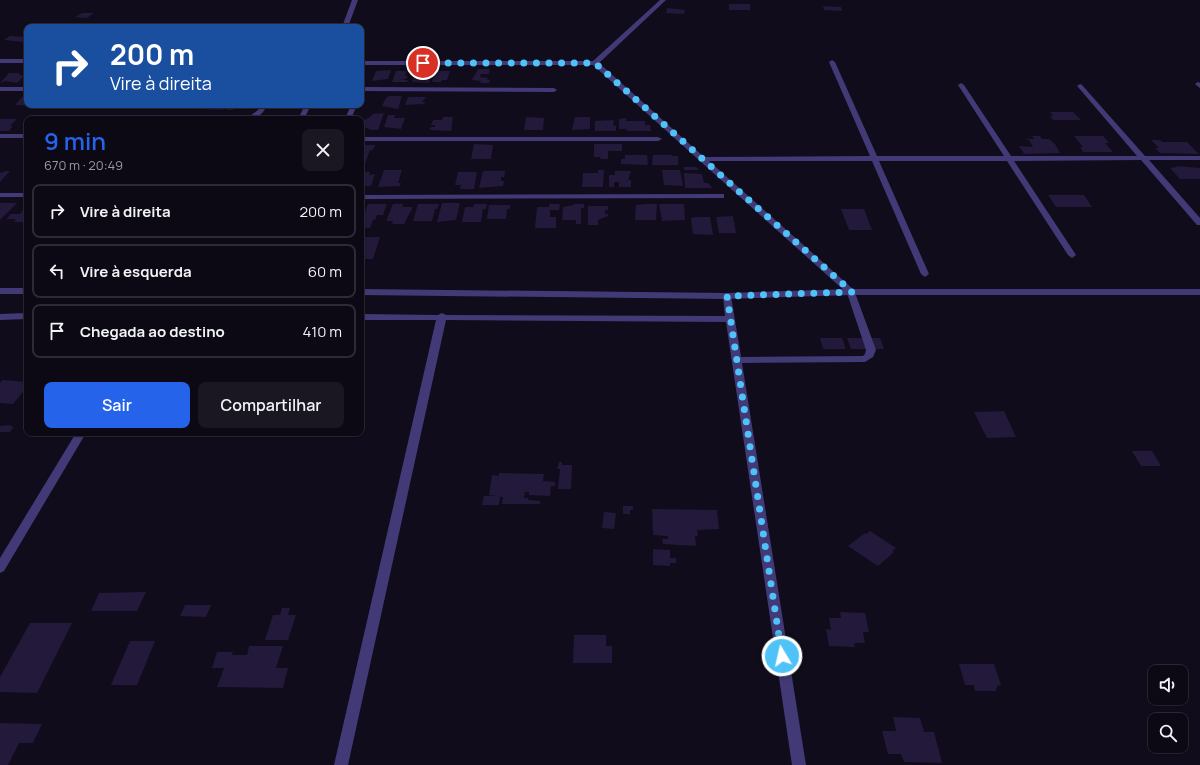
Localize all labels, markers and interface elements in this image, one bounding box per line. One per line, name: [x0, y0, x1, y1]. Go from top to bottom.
text: 200 m: [110, 35, 194, 73]
icon: right: [44, 40, 96, 92]
pin: [406, 46, 440, 80]
icon: arrive: [412, 52, 434, 74]
text: Vire à direita: [110, 71, 212, 95]
text: 9 min: [44, 124, 106, 157]
button: close: [302, 129, 344, 171]
text: 670 m · 20:49: [44, 156, 123, 174]
icon: right: [46, 200, 68, 222]
text: Vire à direita: [80, 201, 171, 222]
text: 200 m: [299, 201, 342, 222]
icon: left: [46, 260, 68, 282]
text: Vire à esquerda: [80, 261, 192, 282]
text: 60 m: [308, 261, 342, 282]
icon: arrive: [46, 320, 68, 342]
text: Chegada ao destino: [80, 321, 225, 342]
text: 410 m: [302, 321, 342, 342]
button: Sair: [44, 382, 190, 428]
button: Compartilhar: [198, 382, 344, 428]
position arrow: [761, 635, 803, 677]
map controls: [1148, 665, 1188, 753]
button: sound: [1148, 665, 1188, 705]
button: search: [1148, 713, 1188, 753]

